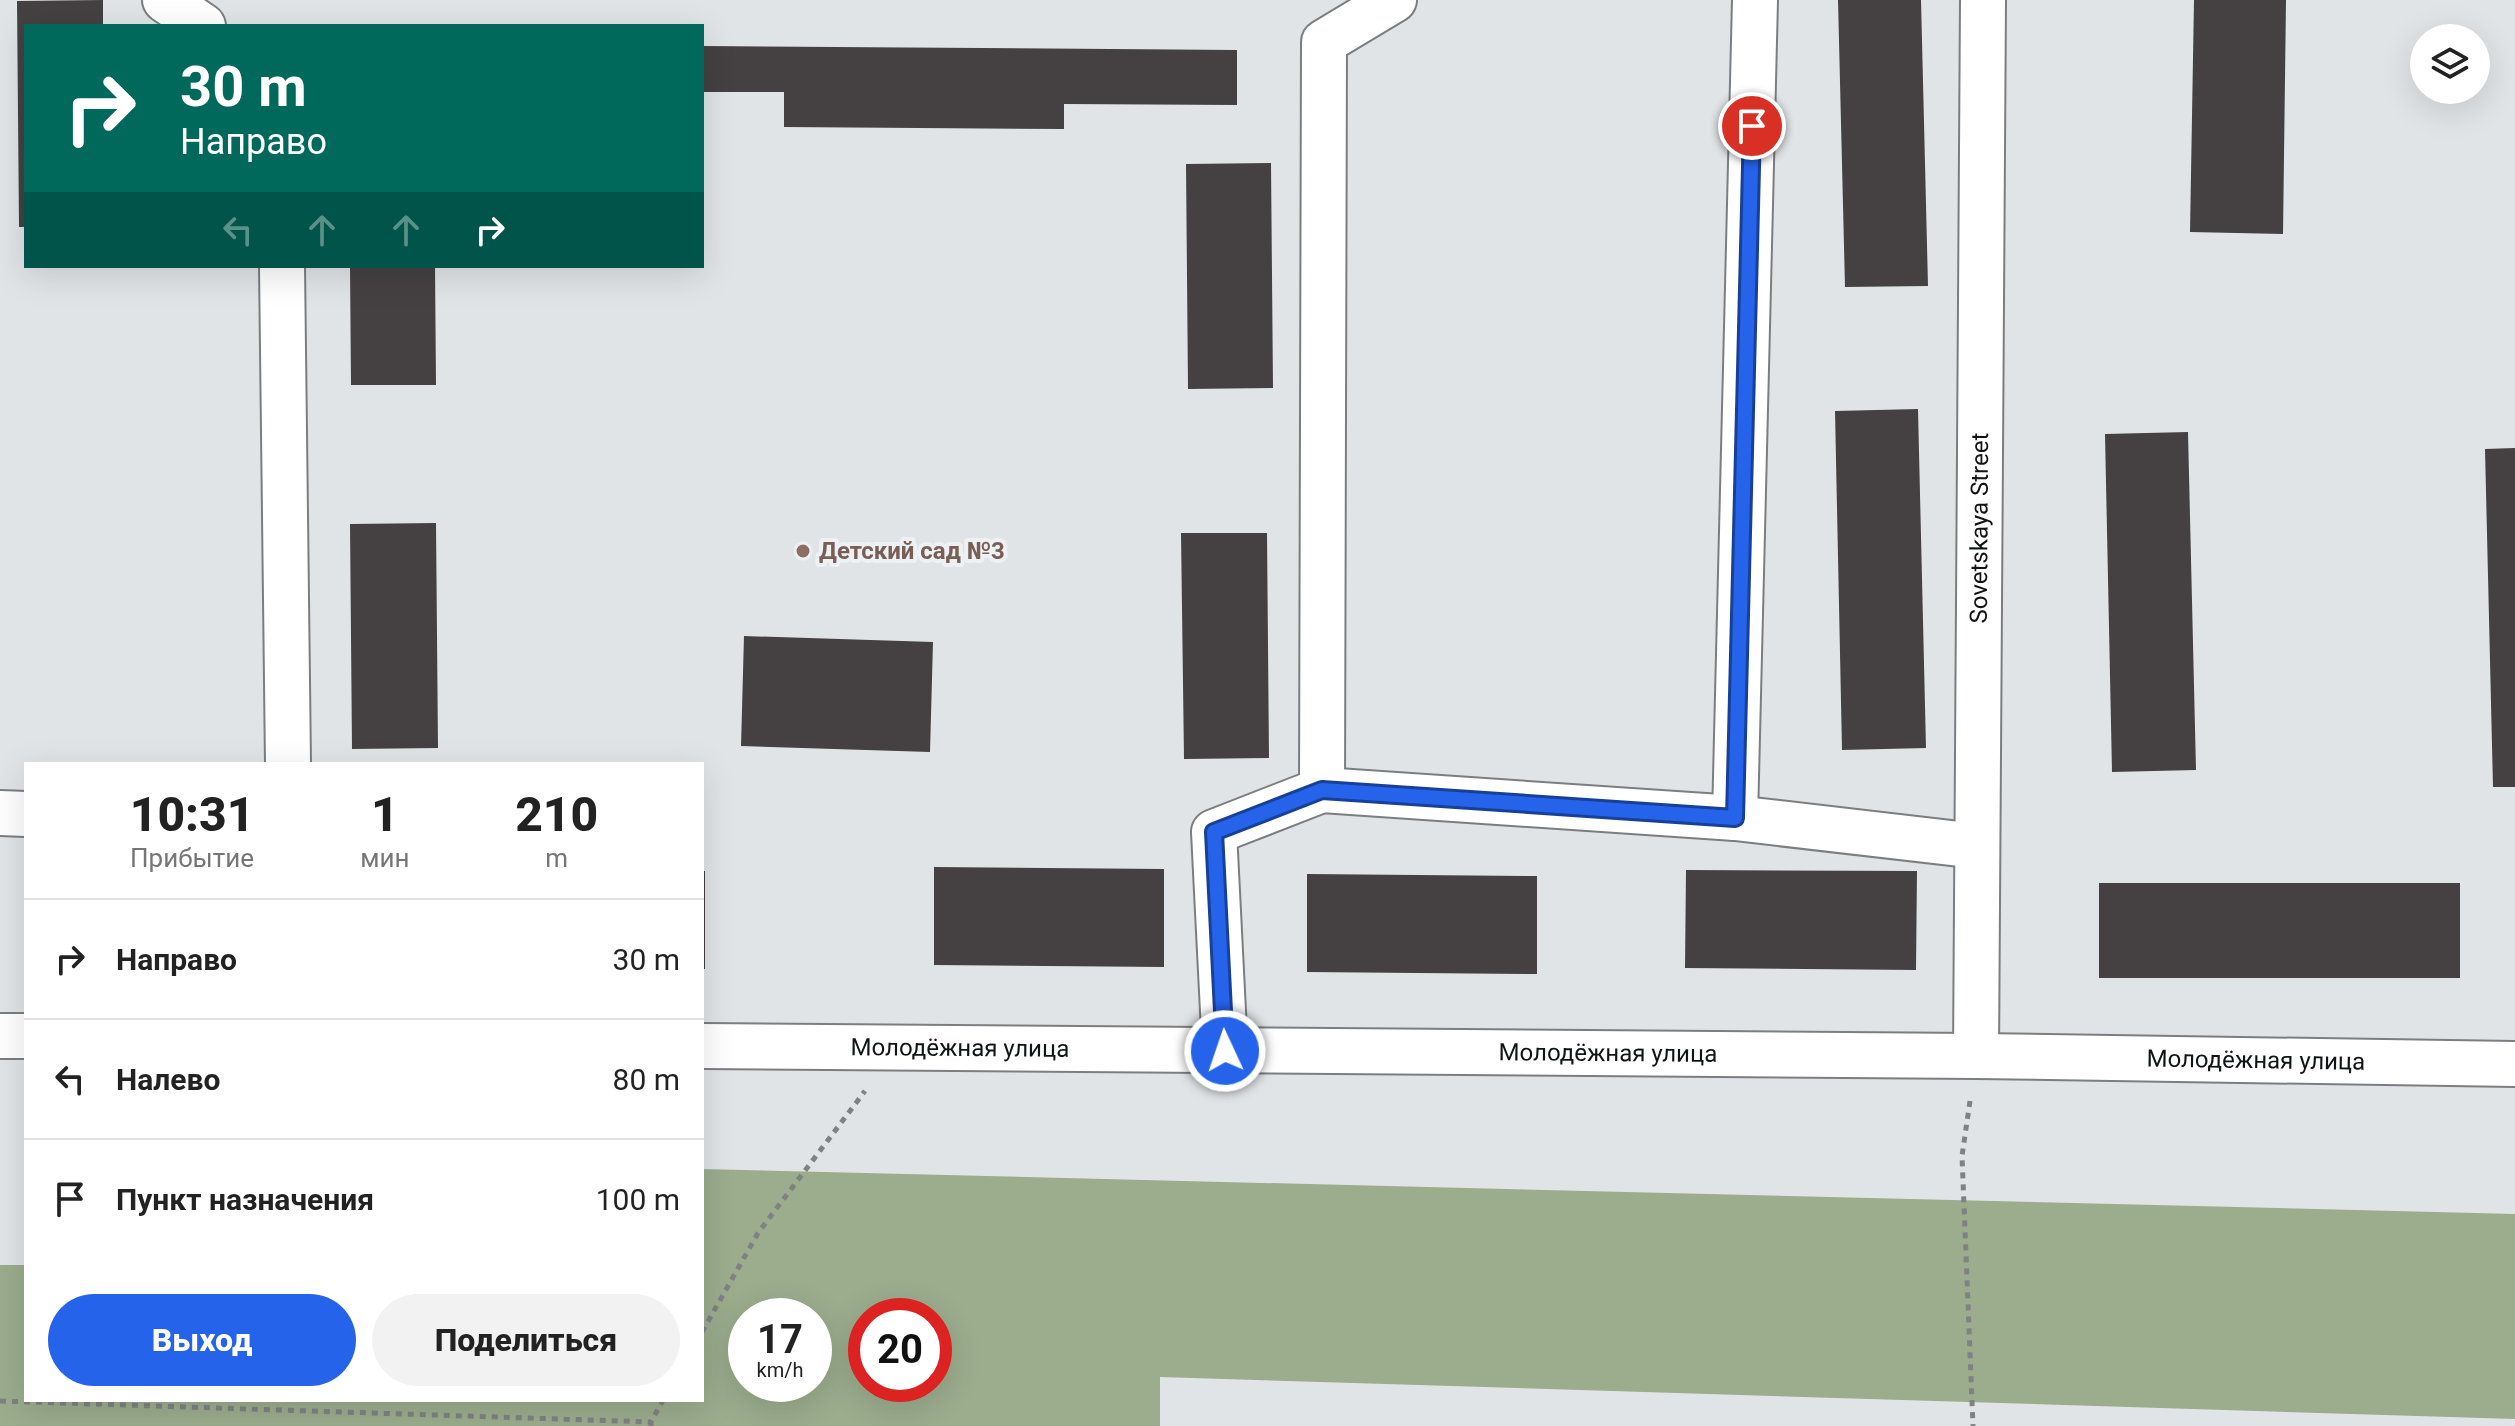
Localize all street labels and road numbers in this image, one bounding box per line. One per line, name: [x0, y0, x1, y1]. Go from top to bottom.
street label: Sovetskaya Street: [1965, 432, 1994, 624]
street label: Молодёжная улица: [851, 1033, 1069, 1063]
street label: Молодёжная улица: [1499, 1038, 1717, 1068]
street label: Молодёжная улица: [2146, 1045, 2365, 1076]

